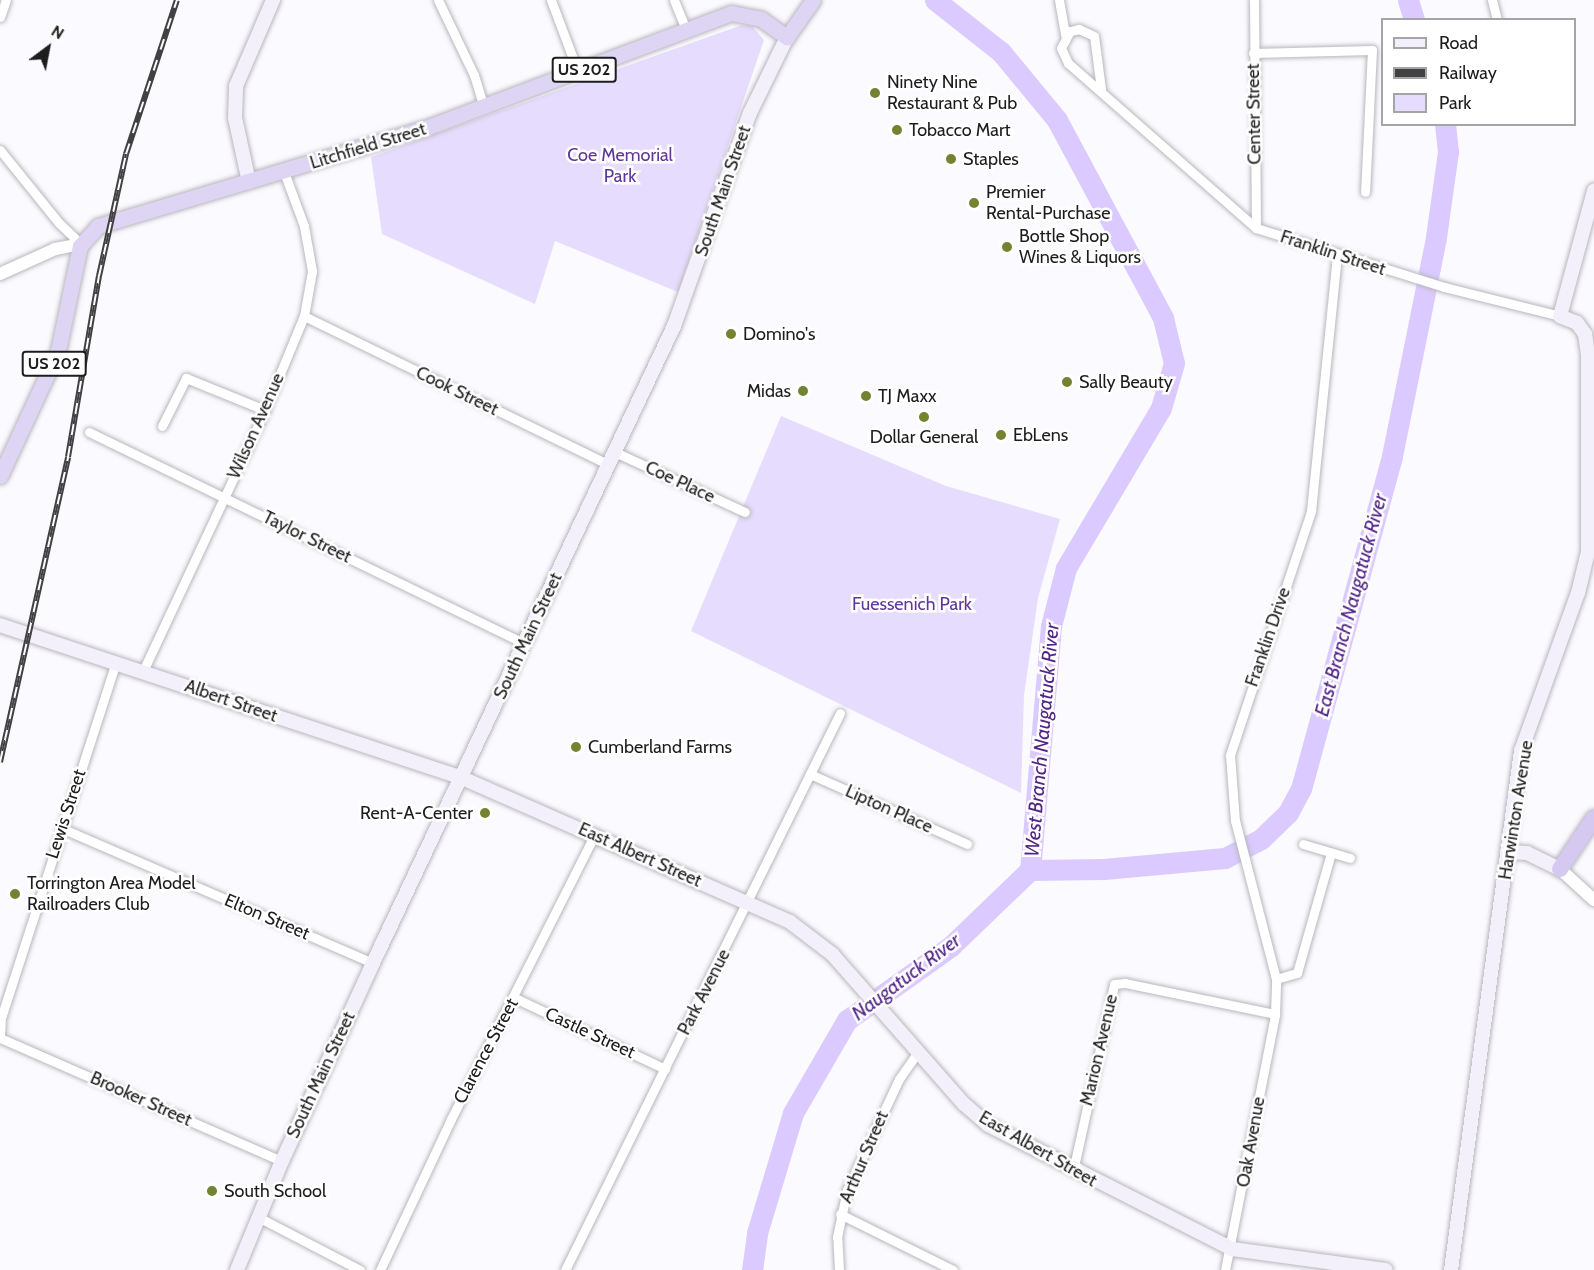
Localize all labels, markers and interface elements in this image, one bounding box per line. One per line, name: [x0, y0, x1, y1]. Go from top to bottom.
north arrow: [18, 18, 78, 78]
legend: [1381, 18, 1576, 126]
text: N: [48, 21, 68, 43]
text: Road: [1439, 32, 1478, 54]
road number: US 202: [551, 57, 617, 83]
text: Railway: [1439, 62, 1497, 84]
street label: Center Street: [1242, 63, 1266, 165]
place label: Ninety Nine Restaurant & Pub: [887, 72, 1017, 115]
marker: Ninety Nine Restaurant & Pub: [868, 86, 882, 100]
text: Park: [1439, 92, 1471, 114]
street label: Litchfield Street: [307, 118, 429, 174]
place label: Tobacco Mart: [909, 119, 1011, 141]
street label: South Main Street: [690, 123, 756, 259]
marker: Tobacco Mart: [890, 123, 904, 137]
park label: Coe Memorial Park: [567, 145, 673, 188]
place label: Staples: [963, 148, 1019, 170]
marker: Staples: [944, 152, 958, 166]
place label: Premier Rental-Purchase: [986, 182, 1111, 224]
marker: Premier Rental-Purchase: [967, 196, 981, 210]
place label: Bottle Shop Wines & Liquors: [1019, 226, 1141, 268]
street label: Franklin Street: [1278, 226, 1388, 280]
marker: Bottle Shop Wines & Liquors: [1000, 240, 1014, 254]
place label: Domino's: [743, 323, 815, 345]
marker: Domino's: [724, 327, 738, 341]
road number: US 202: [21, 351, 87, 377]
street label: Cook Street: [412, 362, 502, 420]
street label: Wilson Avenue: [223, 370, 289, 482]
place label: Sally Beauty: [1079, 371, 1173, 393]
marker: Sally Beauty: [1060, 375, 1074, 389]
place label: Midas: [747, 380, 791, 402]
marker: Midas: [796, 384, 810, 398]
place label: TJ Maxx: [878, 385, 936, 407]
marker: TJ Maxx: [859, 389, 873, 403]
marker: Dollar General: [917, 410, 931, 424]
place label: EbLens: [1013, 424, 1068, 446]
place label: Dollar General: [870, 426, 978, 448]
marker: EbLens: [994, 428, 1008, 442]
street label: Coe Place: [642, 456, 718, 508]
water label: East Branch Naugatuck River: [1310, 491, 1392, 719]
street label: Taylor Street: [259, 506, 355, 568]
street label: South Main Street: [489, 569, 567, 703]
street label: Franklin Drive: [1241, 585, 1295, 689]
park label: Fuessenich Park: [852, 593, 972, 615]
water label: West Branch Naugatuck River: [1020, 622, 1064, 858]
street label: Albert Street: [182, 675, 280, 727]
place label: Cumberland Farms: [588, 736, 732, 758]
street label: Harwinton Avenue: [1494, 739, 1538, 881]
marker: Cumberland Farms: [569, 740, 583, 754]
street label: Lewis Street: [41, 767, 91, 861]
street label: Lipton Place: [842, 780, 936, 838]
place label: Rent-A-Center: [360, 802, 473, 824]
marker: Rent-A-Center: [478, 806, 492, 820]
street label: East Albert Street: [575, 818, 705, 892]
place label: Torrington Area Model Railroaders Club: [27, 873, 195, 916]
marker: Torrington Area Model Railroaders Club: [8, 887, 22, 901]
street label: Elton Street: [221, 889, 313, 945]
water label: Naugatuck River: [847, 928, 965, 1026]
street label: Park Avenue: [673, 945, 735, 1039]
street label: Marion Avenue: [1076, 992, 1122, 1108]
street label: Clarence Street: [449, 995, 523, 1107]
street label: Castle Street: [542, 1003, 638, 1063]
street label: South Main Street: [282, 1008, 360, 1142]
street label: Brooker Street: [87, 1067, 195, 1131]
street label: Oak Avenue: [1232, 1095, 1270, 1189]
street label: East Albert Street: [975, 1106, 1101, 1192]
street label: Arthur Street: [835, 1108, 893, 1206]
place label: South School: [224, 1180, 326, 1202]
marker: South School: [205, 1184, 219, 1198]

